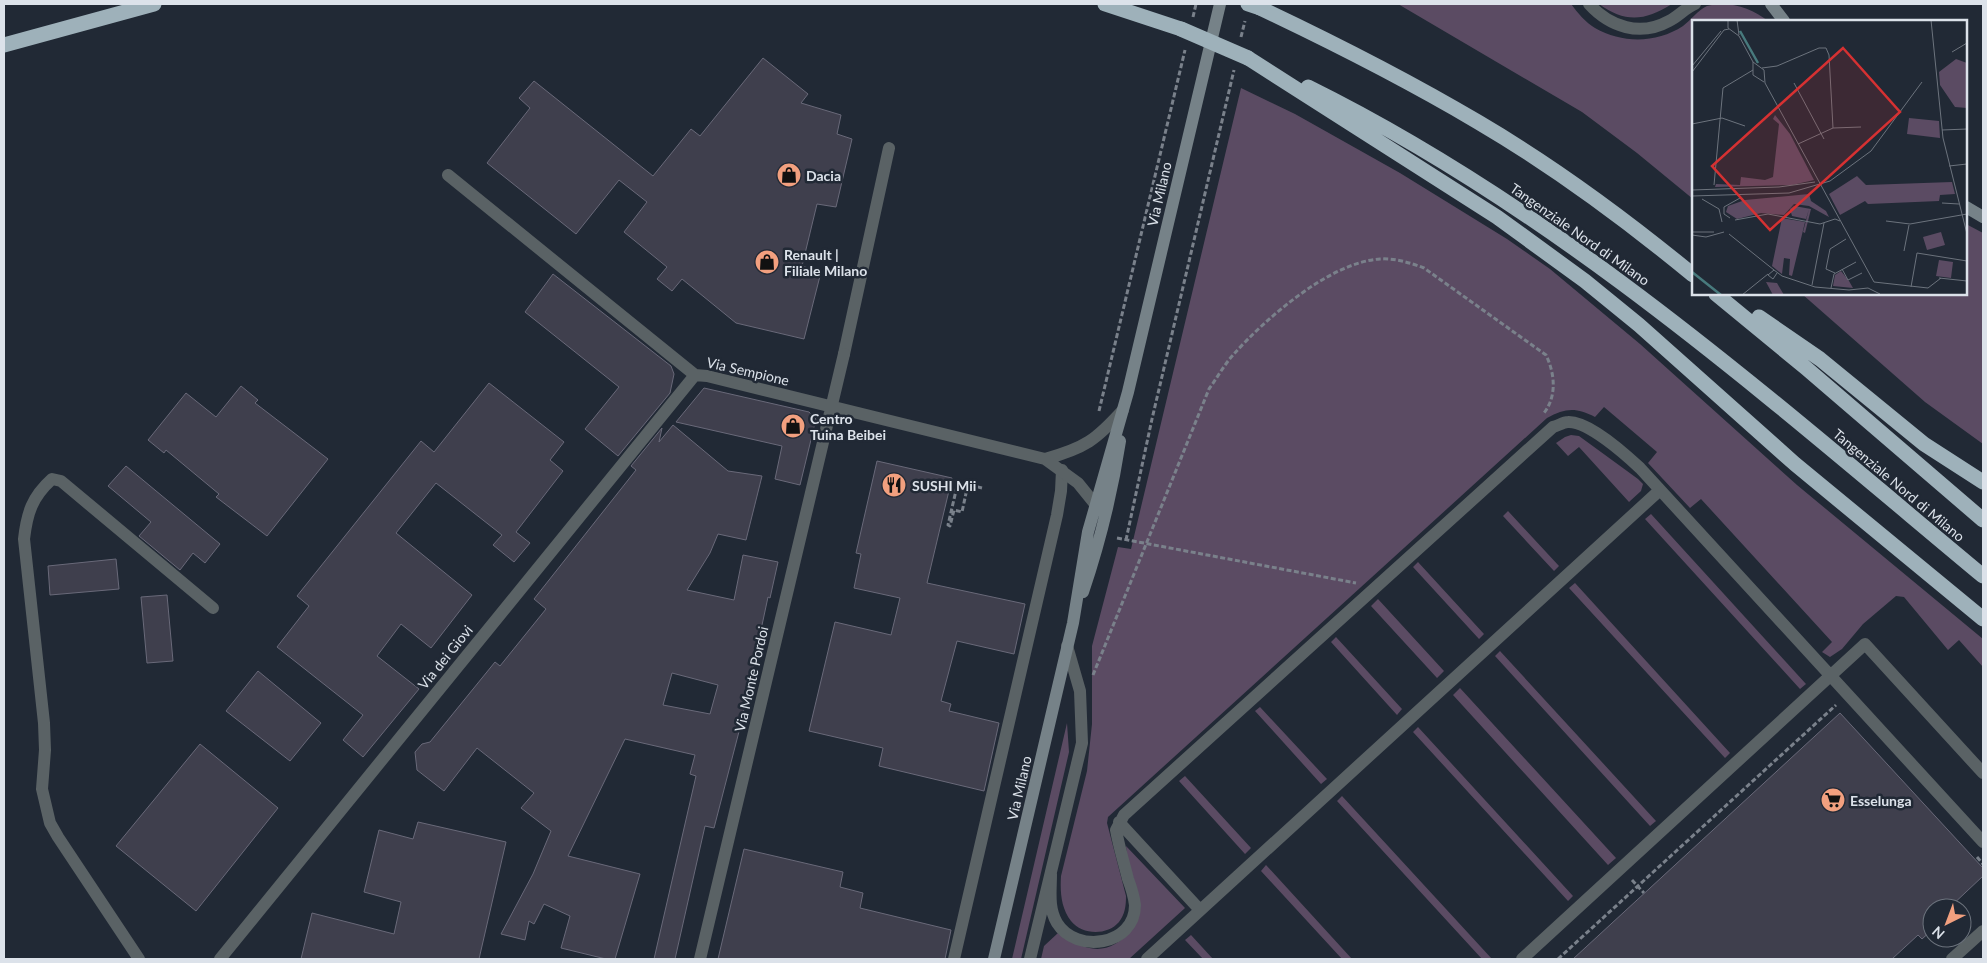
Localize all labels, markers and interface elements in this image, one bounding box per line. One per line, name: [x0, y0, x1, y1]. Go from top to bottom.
inset map: [1692, 20, 1967, 295]
street label: Via Milano: [1143, 160, 1175, 228]
shop icon: Dacia: [776, 162, 802, 188]
place label: Dacia: [806, 167, 841, 184]
street label: Tangenziale Nord di Milano: [1507, 179, 1653, 289]
place label: Renault | Filiale Milano: [784, 246, 867, 279]
shop icon: Renault | Filiale Milano: [754, 249, 780, 275]
street label: Via Sempione: [705, 353, 791, 389]
place label: Centro Tuina Beibei: [810, 410, 886, 443]
shop icon: Centro Tuina Beibei: [780, 413, 806, 439]
street label: Tangenziale Nord di Milano: [1830, 425, 1968, 545]
restaurant icon: SUSHI Mii: [881, 472, 907, 498]
place label: SUSHI Mii: [912, 477, 976, 494]
street label: Via dei Giovi: [414, 622, 476, 692]
street label: Via Monte Pordoi: [731, 625, 771, 733]
street label: Via Milano: [1003, 754, 1035, 822]
supermarket icon: Esselunga: [1820, 787, 1846, 813]
place label: Esselunga: [1850, 792, 1912, 809]
north arrow: [1922, 898, 1972, 948]
text: N: [1928, 923, 1948, 943]

